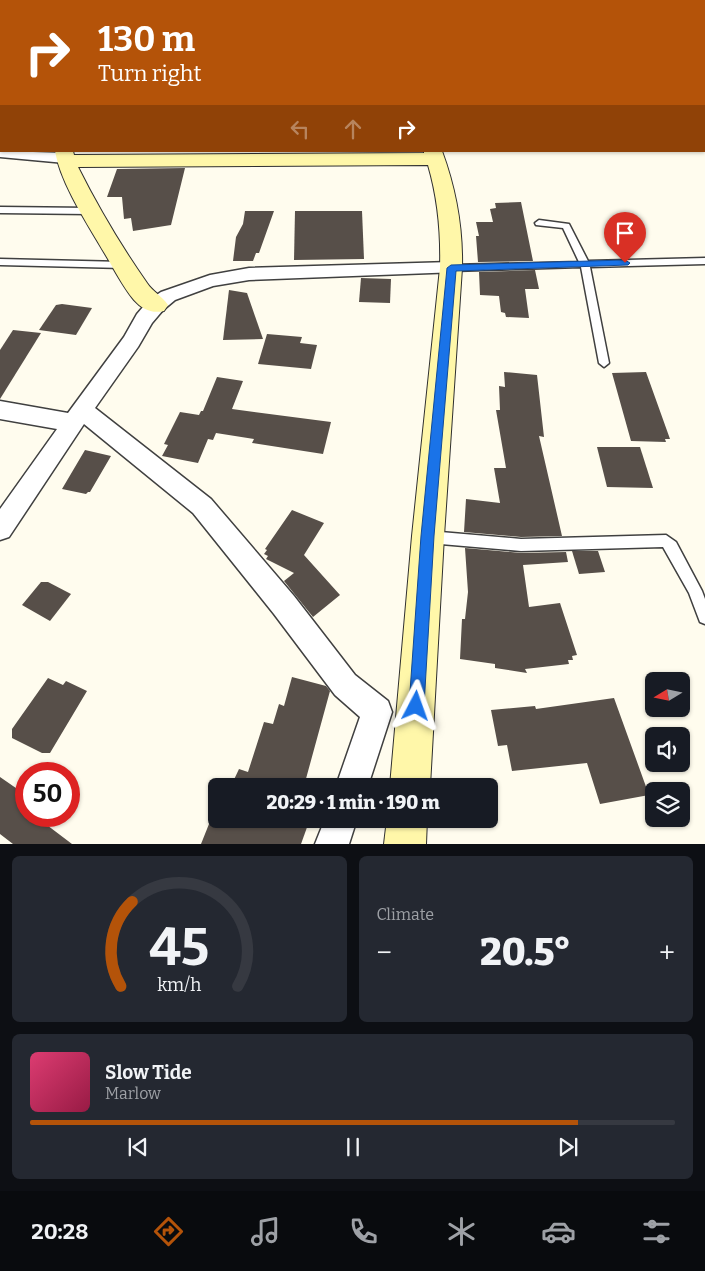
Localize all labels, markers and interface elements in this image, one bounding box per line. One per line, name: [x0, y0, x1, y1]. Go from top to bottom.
text: 130 m: [98, 18, 195, 60]
icon: right: [15, 20, 80, 85]
text: Turn right: [98, 60, 201, 87]
icon: left: [286, 115, 314, 143]
icon: ahead: [339, 115, 367, 143]
icon: right: [392, 115, 420, 143]
pin: [604, 212, 646, 263]
icon: arrive: [611, 219, 639, 247]
north arrow: [645, 672, 690, 718]
map controls: [645, 672, 690, 827]
position arrow: [389, 679, 441, 731]
button: sound: [645, 727, 690, 772]
speed limit sign: 50: [15, 762, 80, 827]
button: layers: [645, 782, 690, 827]
text: 20:29 · 1 min · 190 m: [266, 791, 440, 814]
text: Climate: [377, 905, 434, 924]
text: 45: [149, 916, 209, 979]
text: 20.5°: [480, 929, 571, 975]
text: −: [377, 936, 392, 969]
text: +: [659, 936, 675, 969]
text: km/h: [157, 974, 201, 996]
text: Slow Tide: [105, 1061, 192, 1084]
text: Marlow: [105, 1084, 161, 1103]
icon: previous: [124, 1133, 152, 1161]
icon: pause: [339, 1133, 367, 1161]
icon: next: [554, 1133, 582, 1161]
icon: directions: [151, 1214, 186, 1249]
icon: music: [248, 1214, 283, 1249]
icon: phone: [346, 1214, 381, 1249]
icon: climate: [444, 1214, 479, 1249]
icon: car: [541, 1214, 576, 1249]
icon: filters: [639, 1214, 674, 1249]
text: 20:28: [31, 1218, 88, 1245]

